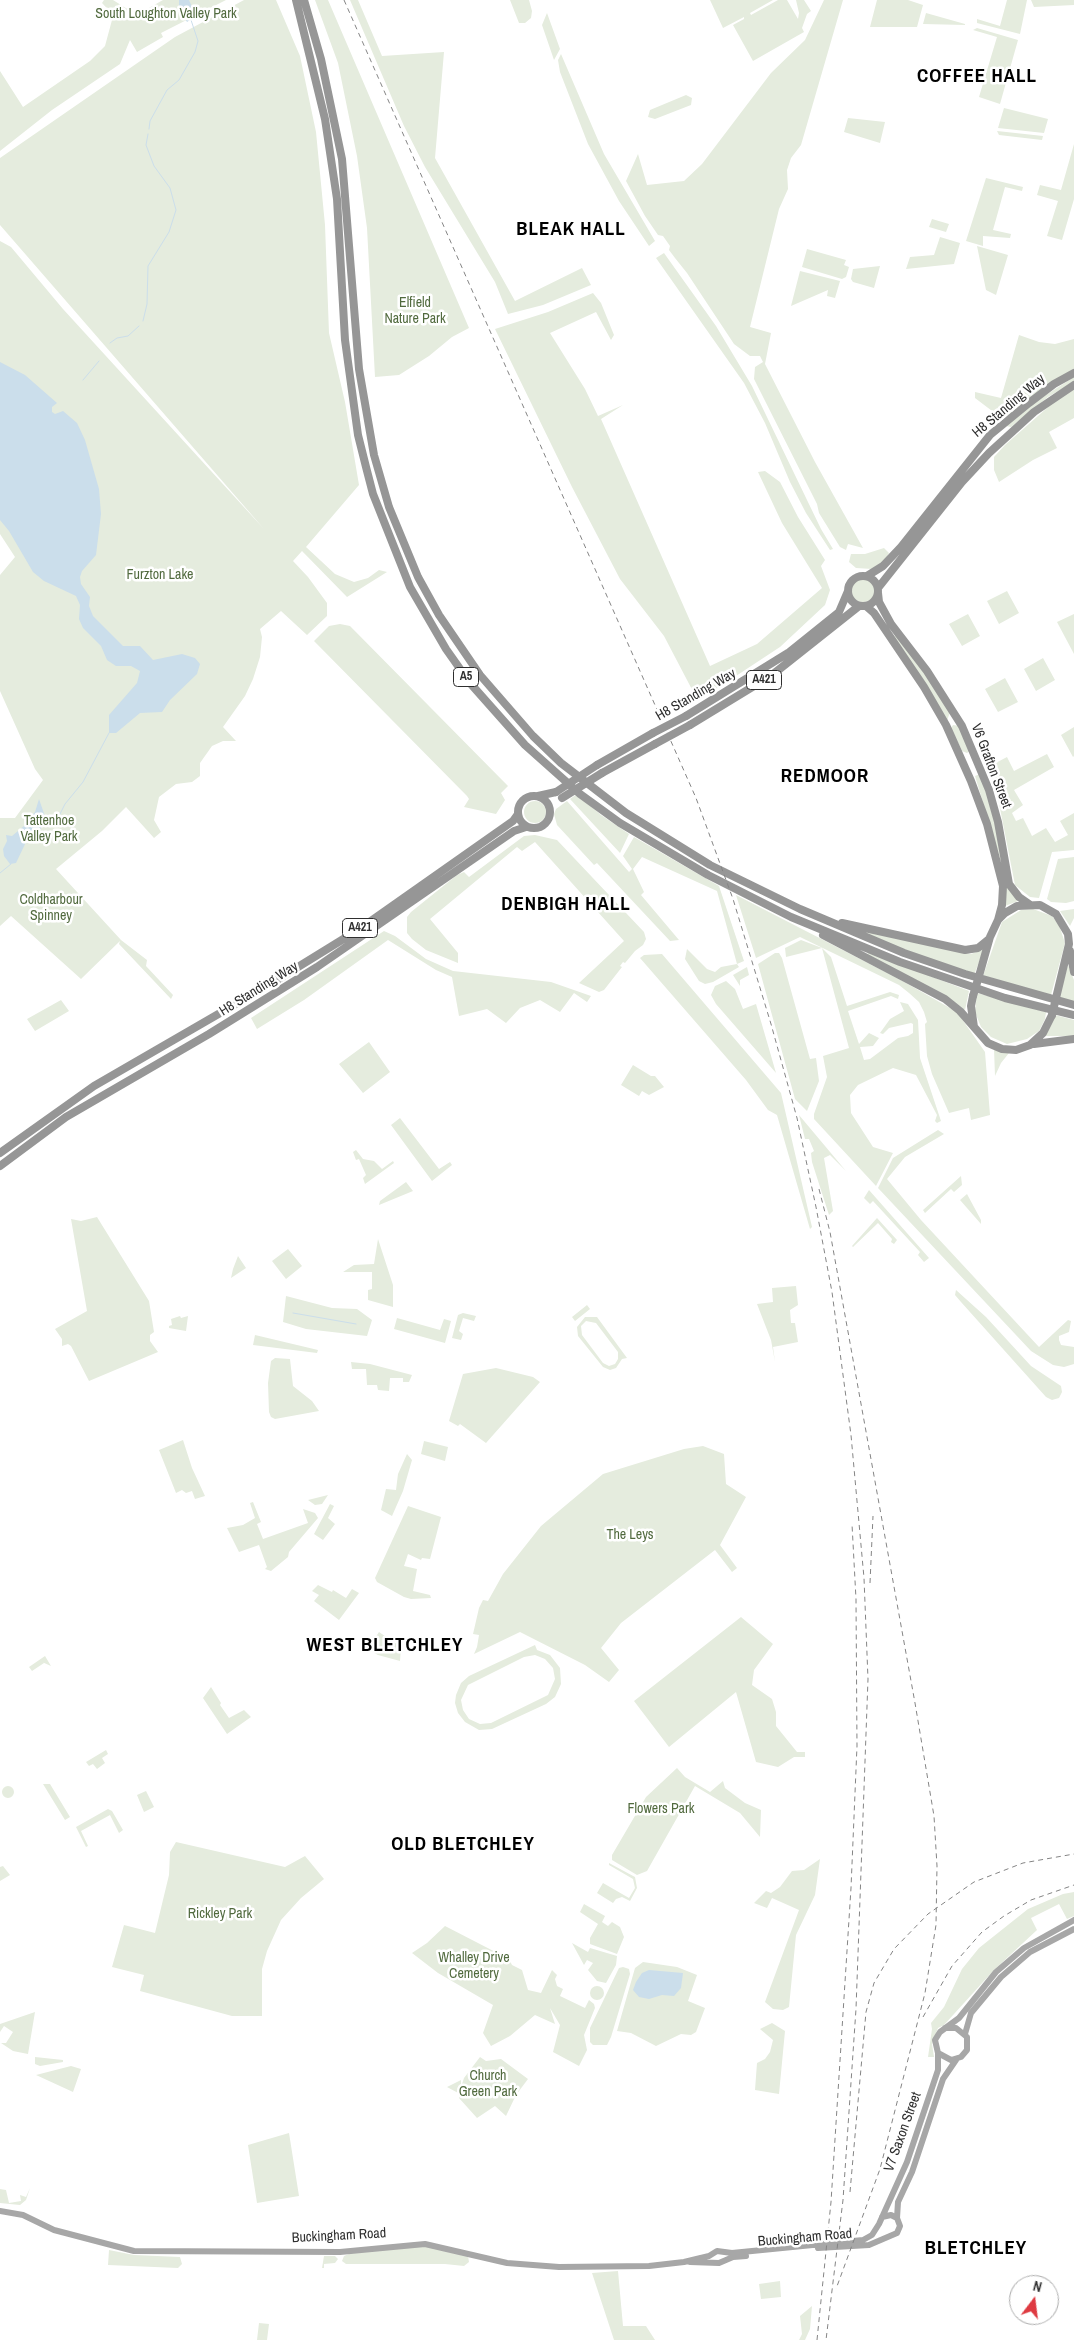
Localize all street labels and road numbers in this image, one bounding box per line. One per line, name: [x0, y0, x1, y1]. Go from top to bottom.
street label: H8 Standing Way: [969, 371, 1049, 441]
street label: H8 Standing Way: [653, 665, 739, 725]
road number: A5: [454, 668, 478, 686]
road number: A421: [746, 670, 782, 690]
street label: V6 Grafton Street: [967, 721, 1015, 811]
road number: A421: [342, 918, 378, 938]
street label: H8 Standing Way: [217, 958, 301, 1020]
street label: V7 Saxon Street: [881, 2090, 925, 2174]
street label: Buckingham Road: [291, 2225, 387, 2247]
street label: Buckingham Road: [757, 2226, 853, 2250]

